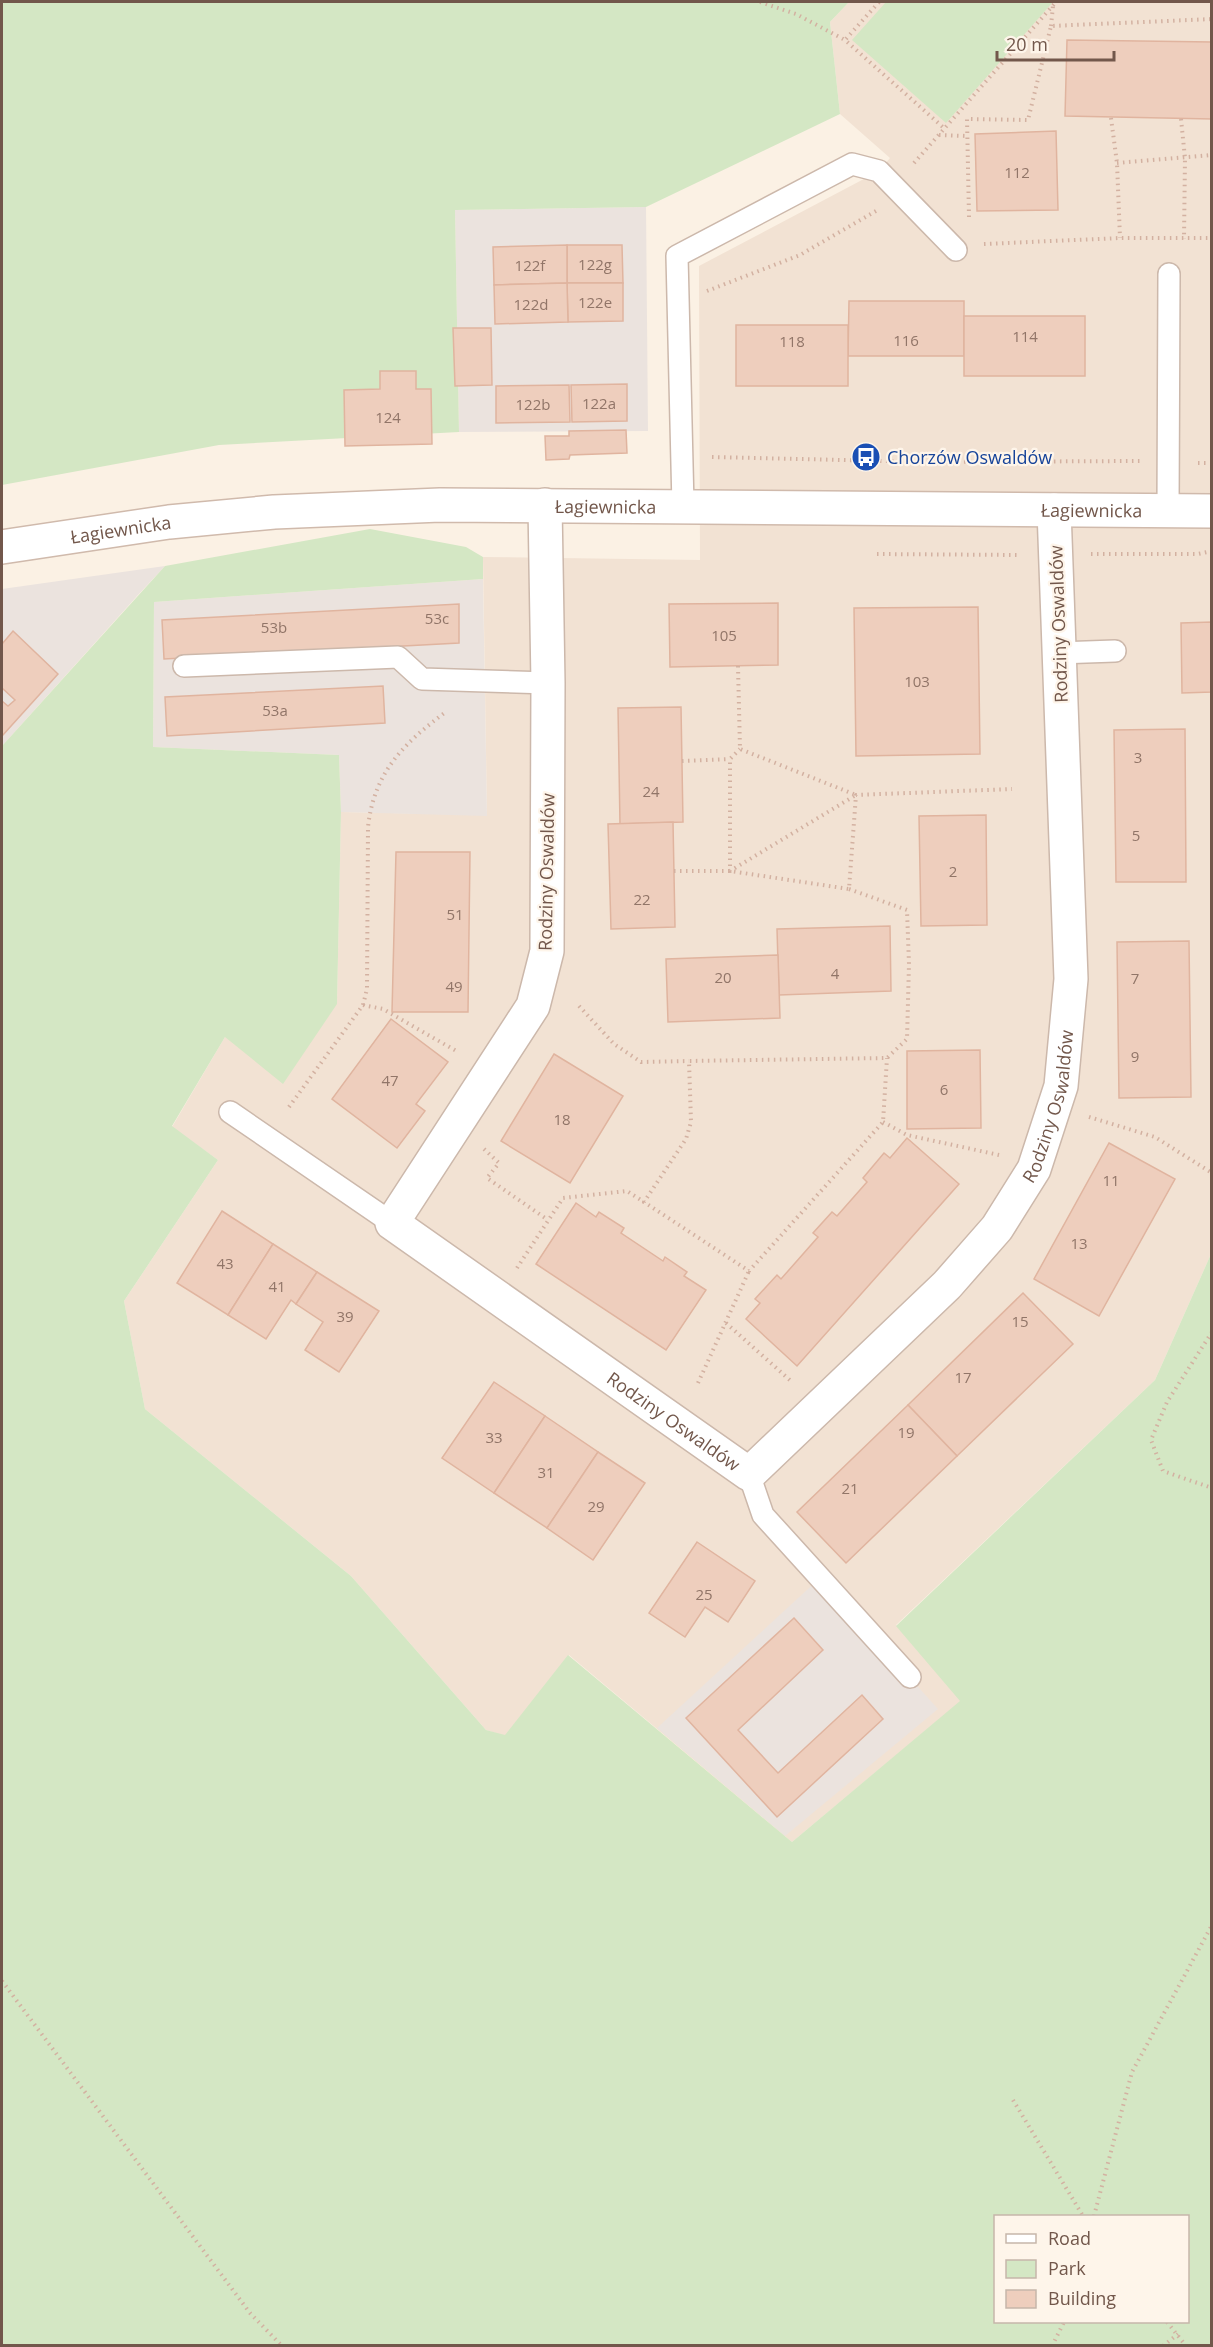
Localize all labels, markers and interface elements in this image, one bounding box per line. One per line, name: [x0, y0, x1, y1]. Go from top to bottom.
scale bar: [997, 24, 1114, 62]
text: 20 m: [1006, 32, 1048, 56]
house number: 112: [1004, 162, 1030, 182]
house number: 122g: [578, 254, 612, 274]
house number: 122f: [515, 255, 546, 275]
house number: 122e: [578, 292, 612, 312]
house number: 122d: [514, 294, 548, 314]
house number: 114: [1012, 326, 1038, 346]
house number: 116: [893, 330, 919, 350]
house number: 118: [779, 331, 805, 351]
house number: 122a: [582, 393, 616, 413]
house number: 122b: [516, 394, 550, 414]
house number: 124: [375, 407, 401, 427]
bus stop icon: Chorzów Oswaldów: [850, 441, 882, 473]
place label: Chorzów Oswaldów: [887, 445, 1052, 469]
street label: Łagiewnicka: [555, 494, 656, 519]
street label: Łagiewnicka: [1041, 498, 1142, 522]
street label: Łagiewnicka: [69, 510, 173, 549]
street label: Rodziny Oswaldów: [1043, 545, 1073, 703]
house number: 53c: [425, 608, 449, 628]
house number: 53b: [261, 617, 287, 637]
house number: 105: [711, 625, 737, 645]
house number: 103: [904, 671, 930, 691]
house number: 53a: [262, 700, 288, 720]
house number: 3: [1134, 747, 1142, 767]
house number: 24: [642, 781, 660, 801]
street label: Rodziny Oswaldów: [533, 793, 559, 951]
house number: 5: [1132, 825, 1140, 845]
house number: 2: [949, 861, 957, 881]
house number: 22: [633, 889, 651, 909]
house number: 51: [446, 904, 464, 924]
house number: 4: [831, 963, 840, 983]
house number: 20: [714, 967, 732, 987]
house number: 7: [1131, 968, 1139, 988]
house number: 49: [445, 976, 463, 996]
street label: Rodziny Oswaldów: [1016, 1029, 1078, 1187]
house number: 9: [1131, 1046, 1139, 1066]
house number: 47: [381, 1070, 399, 1090]
house number: 6: [940, 1079, 948, 1099]
house number: 18: [553, 1109, 571, 1129]
house number: 11: [1102, 1170, 1120, 1190]
house number: 13: [1070, 1233, 1088, 1253]
house number: 43: [216, 1253, 234, 1273]
house number: 41: [268, 1276, 286, 1296]
house number: 39: [336, 1306, 354, 1326]
house number: 15: [1011, 1311, 1029, 1331]
street label: Rodziny Oswaldów: [602, 1366, 745, 1476]
house number: 17: [954, 1367, 972, 1387]
house number: 19: [897, 1422, 915, 1442]
house number: 33: [485, 1427, 503, 1447]
house number: 31: [537, 1462, 555, 1482]
house number: 21: [841, 1478, 859, 1498]
house number: 29: [587, 1496, 605, 1516]
house number: 25: [695, 1584, 713, 1604]
legend: [994, 2215, 1189, 2323]
text: Road: [1048, 2226, 1091, 2250]
text: Park: [1048, 2256, 1086, 2280]
text: Building: [1048, 2286, 1116, 2310]

